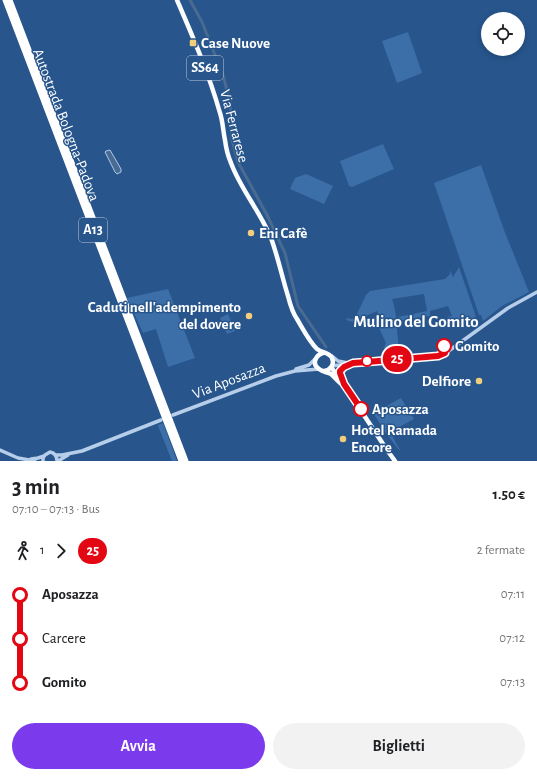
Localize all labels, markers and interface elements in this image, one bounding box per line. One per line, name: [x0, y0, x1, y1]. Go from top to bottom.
map controls: [481, 12, 525, 56]
button: locate: [481, 12, 525, 56]
place label: Case Nuove: [201, 36, 270, 51]
marker: Case Nuove: [188, 38, 198, 48]
street label: Autostrada Bologna-Padova: [30, 47, 102, 203]
road number: SS64: [187, 56, 223, 80]
street label: Via Ferrarese: [217, 88, 251, 164]
road number: A13: [79, 218, 107, 242]
place label: Eni Cafè: [259, 226, 307, 241]
marker: Eni Cafè: [246, 228, 256, 238]
place label: Caduti nell'adempimento del dovere: [88, 300, 241, 332]
marker: Caduti nell'adempimento del dovere: [244, 311, 254, 321]
district label: Mulino del Gomito: [353, 313, 479, 330]
marker: Gomito: [436, 338, 452, 354]
place label: Gomito: [455, 339, 499, 354]
line badge: 25: [379, 346, 415, 372]
text: 25: [391, 352, 403, 366]
unlabelled marker: [361, 355, 373, 367]
street label: Via Aposazza: [191, 360, 268, 402]
place label: Delfiore: [422, 374, 471, 389]
marker: Delfiore: [474, 376, 484, 386]
marker: Aposazza: [353, 401, 369, 417]
place label: Aposazza: [372, 402, 429, 417]
place label: Hotel Ramada Encore: [351, 423, 437, 455]
marker: Hotel Ramada Encore: [338, 434, 348, 444]
text: 3 min: [12, 476, 60, 498]
text: 1.50 €: [493, 487, 525, 502]
text: 07:10 – 07:13 · Bus: [12, 503, 100, 516]
icon: walk: [12, 540, 34, 562]
icon: forward: [50, 540, 72, 562]
text: 1: [40, 544, 44, 557]
text: 25: [86, 544, 99, 558]
text: 2 fermate: [477, 544, 525, 557]
text: Aposazza: [42, 587, 99, 602]
text: 07:11: [501, 588, 525, 601]
text: Carcere: [42, 631, 86, 646]
text: 07:12: [499, 632, 525, 645]
text: Gomito: [42, 675, 86, 690]
text: 07:13: [500, 676, 525, 689]
button: Avvia: [12, 723, 265, 769]
button: Biglietti: [273, 723, 525, 769]

